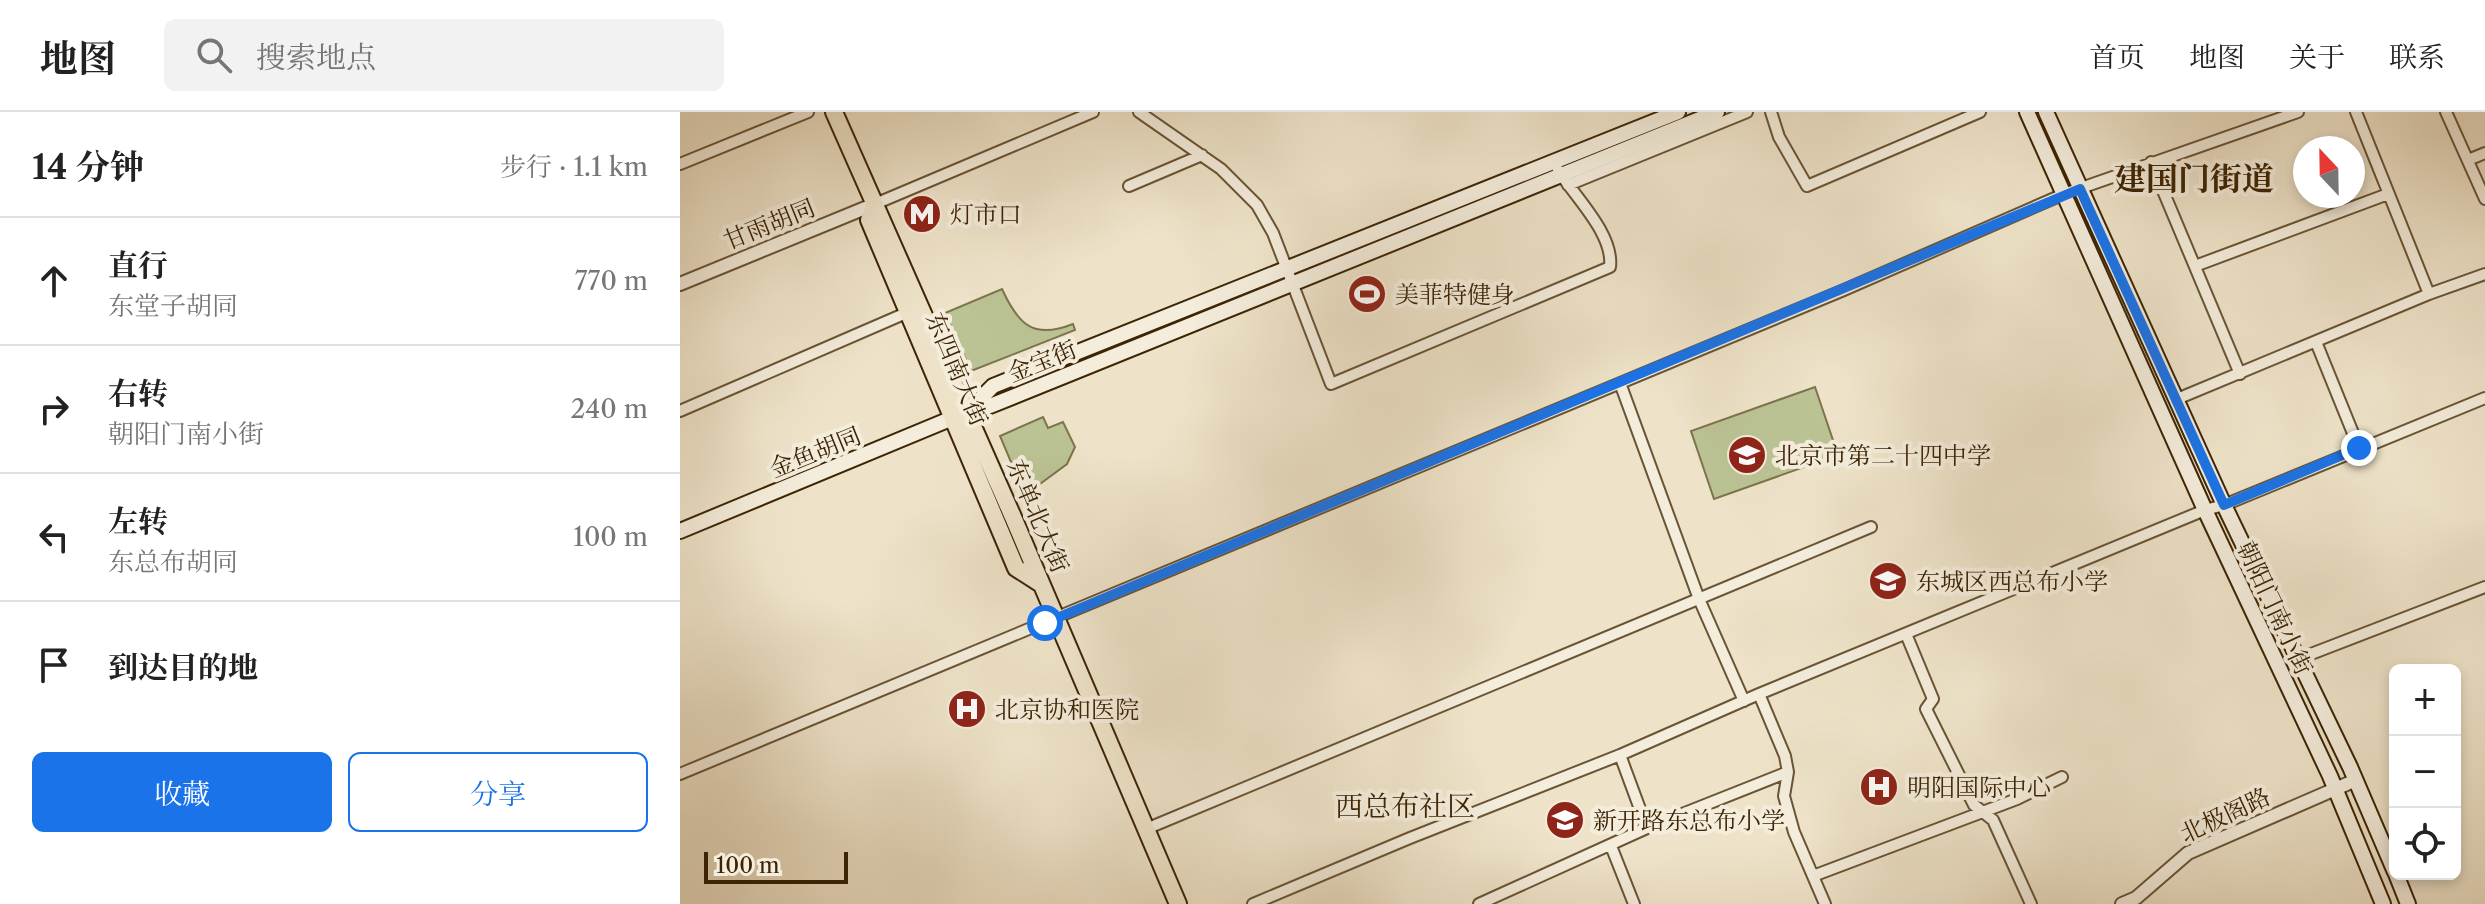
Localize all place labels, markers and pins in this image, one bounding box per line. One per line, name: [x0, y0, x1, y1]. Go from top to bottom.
metro station icon: 灯市口: [901, 193, 943, 235]
place label: 灯市口: [950, 200, 1022, 229]
sports icon: 美菲特健身: [1346, 273, 1388, 315]
place label: 美菲特健身: [1395, 280, 1515, 309]
school or university icon: 北京市第二十四中学: [1726, 434, 1768, 476]
place label: 北京市第二十四中学: [1775, 441, 1991, 470]
school or university icon: 东城区西总布小学: [1867, 560, 1909, 602]
place label: 东城区西总布小学: [1916, 567, 2108, 596]
hospital icon: 北京协和医院: [946, 688, 988, 730]
place label: 北京协和医院: [995, 695, 1139, 724]
hospital icon: 明阳国际中心: [1858, 766, 1900, 808]
place label: 明阳国际中心: [1907, 773, 2051, 802]
school or university icon: 新开路东总布小学: [1544, 799, 1586, 841]
place label: 新开路东总布小学: [1593, 806, 1785, 835]

